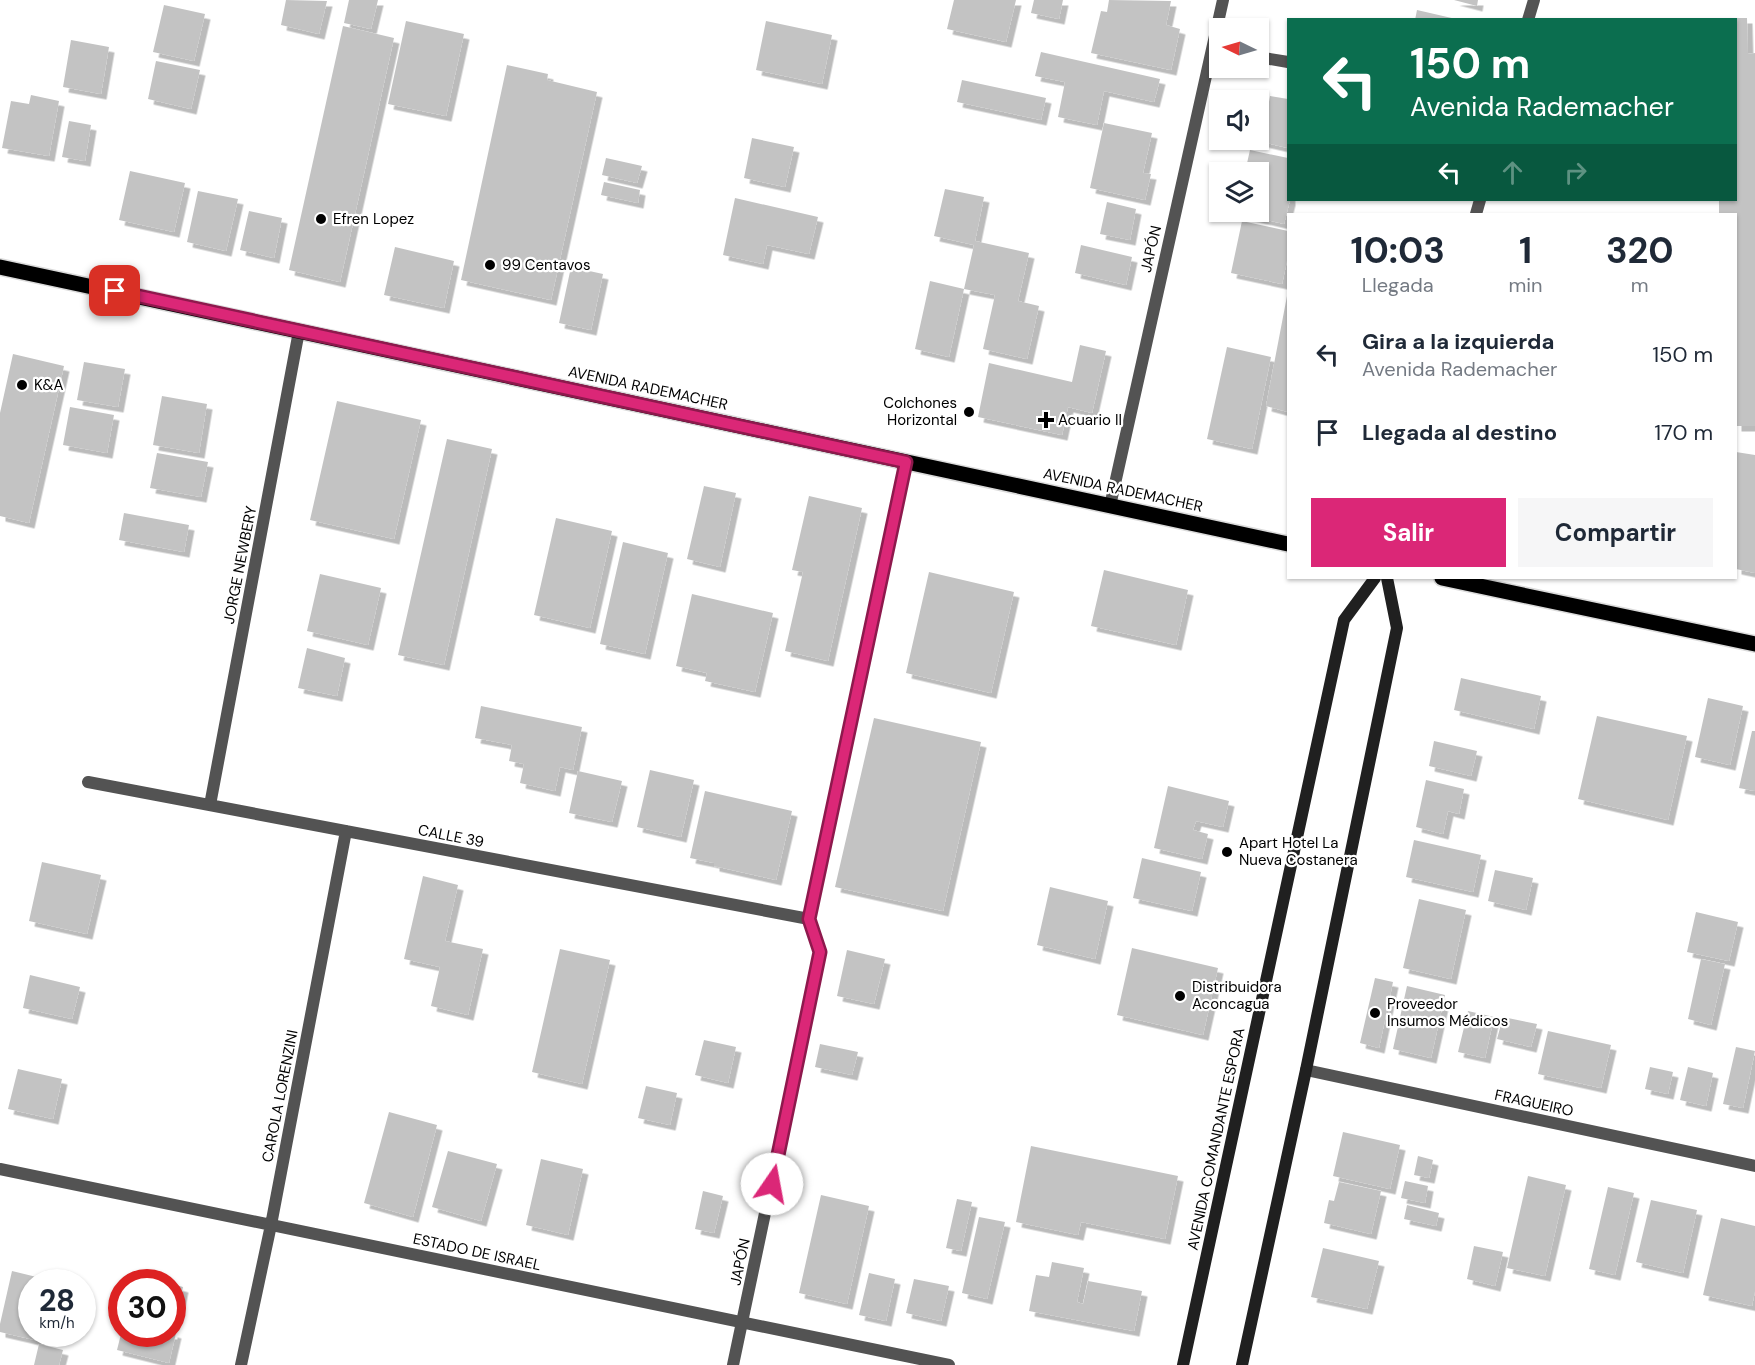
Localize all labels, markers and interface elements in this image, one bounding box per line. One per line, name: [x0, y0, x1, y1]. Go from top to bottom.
north arrow: [1209, 18, 1269, 78]
map controls: [1209, 18, 1269, 222]
text: 150 m: [1410, 36, 1530, 91]
icon: left: [1311, 42, 1389, 120]
text: Avenida Rademacher: [1410, 89, 1674, 124]
button: sound: [1209, 90, 1269, 150]
icon: left: [1433, 156, 1466, 189]
icon: ahead: [1496, 156, 1529, 189]
icon: right: [1559, 156, 1592, 189]
button: layers: [1209, 162, 1269, 222]
place label: Efren Lopez: [333, 209, 414, 229]
marker: Efren Lopez: [314, 212, 328, 226]
street label: JAPÓN: [1136, 224, 1166, 274]
text: 10:03: [1350, 227, 1445, 274]
text: 1: [1519, 227, 1532, 274]
text: 320: [1606, 227, 1674, 274]
place label: 99 Centavos: [502, 255, 590, 275]
marker: 99 Centavos: [483, 258, 497, 272]
pin: [89, 265, 140, 316]
text: Llegada: [1362, 272, 1434, 298]
text: min: [1508, 272, 1543, 298]
text: m: [1631, 272, 1649, 298]
icon: arrive: [98, 274, 131, 307]
text: Gira a la izquierda: [1362, 327, 1554, 356]
icon: left: [1311, 338, 1344, 371]
text: 150 m: [1652, 340, 1713, 369]
text: Avenida Rademacher: [1362, 356, 1557, 382]
street label: AVENIDA RADEMACHER: [566, 361, 730, 415]
place label: K&A: [34, 375, 64, 395]
marker: K&A: [15, 378, 29, 392]
place label: Colchones Horizontal: [883, 393, 957, 430]
marker: Colchones Horizontal: [962, 405, 976, 419]
place label: Acuario II: [1058, 410, 1122, 430]
marker: Acuario II: [1039, 413, 1053, 427]
icon: arrive: [1311, 416, 1344, 449]
text: Llegada al destino: [1362, 418, 1557, 447]
text: 170 m: [1654, 418, 1713, 447]
street label: AVENIDA RADEMACHER: [1041, 463, 1205, 517]
button: Salir: [1311, 498, 1506, 567]
button: Compartir: [1518, 498, 1713, 567]
street label: JORGE NEWBERY: [219, 504, 261, 626]
street label: CALLE 39: [416, 820, 486, 852]
place label: Apart Hotel La Nueva Costanera: [1239, 833, 1358, 870]
marker: Apart Hotel La Nueva Costanera: [1220, 845, 1234, 859]
place label: Distribuidora Aconcagua: [1192, 977, 1282, 1014]
marker: Distribuidora Aconcagua: [1173, 989, 1187, 1003]
place label: Proveedor Insumos Médicos: [1387, 994, 1508, 1031]
marker: Proveedor Insumos Médicos: [1368, 1006, 1382, 1020]
street label: AVENIDA COMANDANTE ESPORA: [1183, 1026, 1249, 1252]
street label: CAROLA LORENZINI: [257, 1028, 303, 1164]
street label: FRAGUEIRO: [1493, 1085, 1575, 1121]
position arrow: [740, 1152, 804, 1216]
street label: ESTADO DE ISRAEL: [411, 1229, 543, 1275]
street label: JAPÓN: [725, 1237, 755, 1287]
speed limit sign: 30: [108, 1269, 186, 1347]
text: 28: [39, 1281, 75, 1320]
text: km/h: [39, 1313, 75, 1333]

